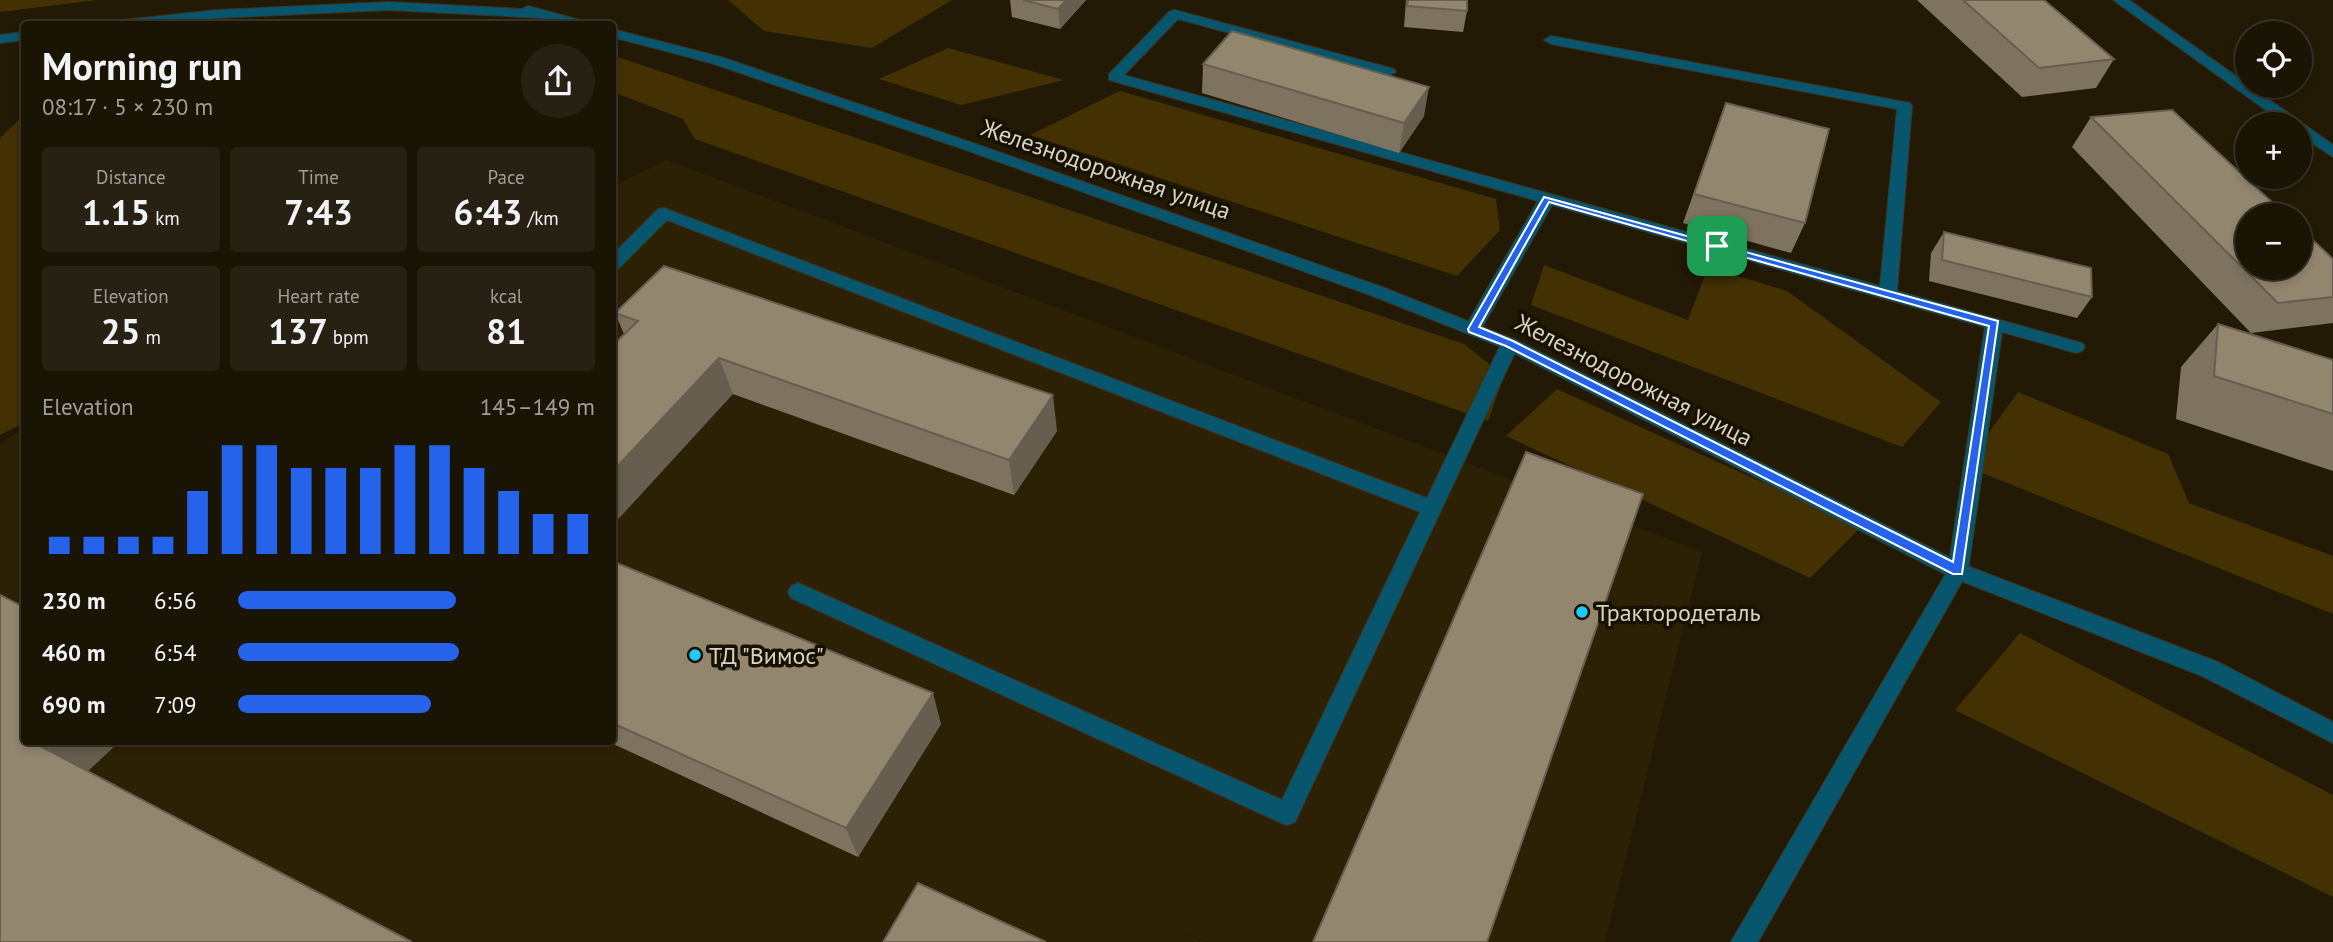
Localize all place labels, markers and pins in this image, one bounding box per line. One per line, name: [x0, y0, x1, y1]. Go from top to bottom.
pin: [1687, 216, 1747, 276]
place label: Трактородеталь: [1596, 597, 1761, 628]
marker: Трактородеталь: [1574, 604, 1590, 620]
place label: ТД "Вимос": [709, 640, 824, 671]
marker: ТД "Вимос": [687, 647, 703, 663]

